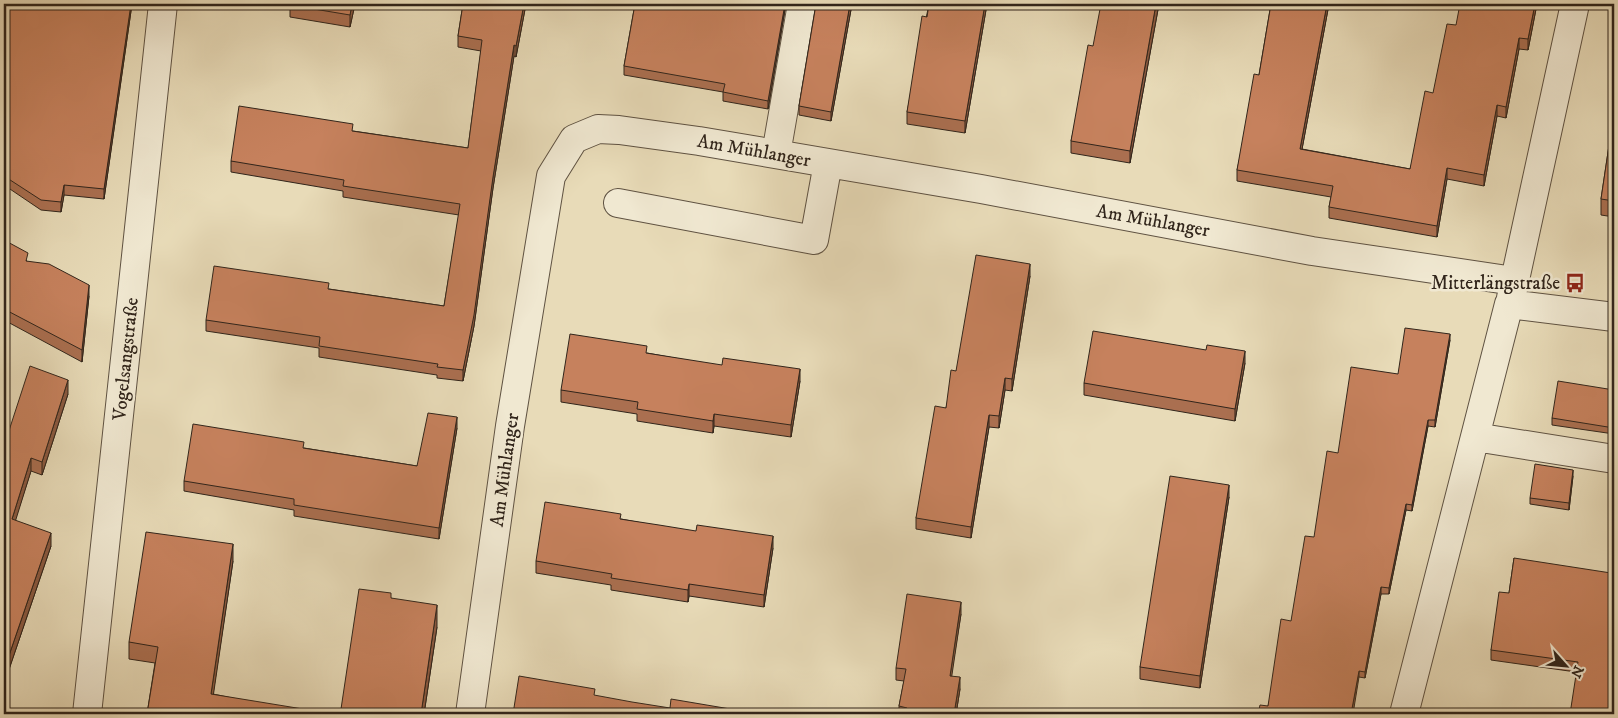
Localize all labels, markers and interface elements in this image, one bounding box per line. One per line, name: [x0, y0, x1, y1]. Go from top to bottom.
street label: Am Mühlanger: [696, 130, 812, 172]
street label: Am Mühlanger: [1095, 200, 1211, 242]
place label: Mitterlängstraße: [1431, 272, 1560, 295]
bus stop icon: Mitterlängstraße: [1564, 272, 1586, 294]
street label: Vogelsangstraße: [108, 296, 144, 423]
street label: Am Mühlanger: [486, 412, 524, 528]
north arrow: [1540, 640, 1590, 690]
text: N: [1566, 662, 1587, 681]

